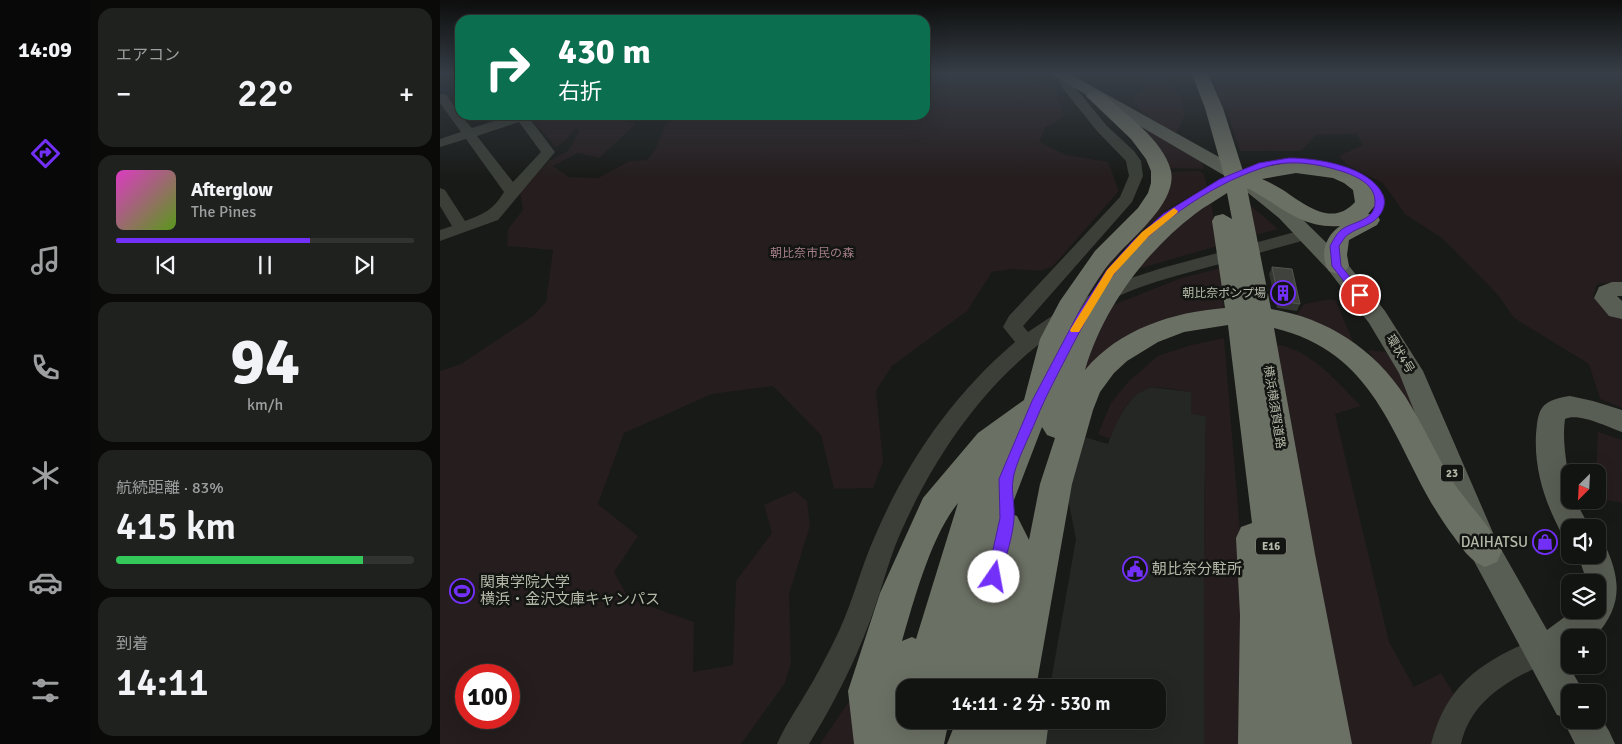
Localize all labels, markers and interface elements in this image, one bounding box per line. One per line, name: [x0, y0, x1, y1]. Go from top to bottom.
text: 430 m: [558, 30, 651, 73]
icon: right: [475, 35, 540, 100]
text: 14:09: [18, 36, 72, 63]
text: エアコン: [116, 45, 180, 65]
text: 22°: [237, 70, 293, 117]
text: −: [116, 77, 131, 111]
text: +: [399, 77, 414, 111]
text: 右折: [558, 78, 602, 105]
icon: directions: [28, 136, 63, 171]
text: Afterglow: [191, 178, 273, 202]
text: The Pines: [191, 202, 256, 222]
icon: music: [28, 243, 63, 278]
park label: 朝比奈市民の森: [770, 246, 854, 261]
icon: previous: [152, 251, 180, 279]
icon: pause: [251, 251, 279, 279]
icon: next: [350, 251, 378, 279]
pin: [1339, 274, 1381, 316]
building icon: 朝比奈ポンプ場: [1270, 280, 1296, 306]
icon: arrive: [1346, 281, 1374, 309]
place label: 朝比奈ポンプ場: [1182, 286, 1266, 301]
text: 94: [230, 322, 300, 402]
street label: 環状4号: [1383, 332, 1417, 376]
icon: phone: [28, 350, 63, 385]
street label: 横浜横須賀道路: [1260, 364, 1288, 450]
text: km/h: [247, 395, 283, 415]
icon: climate: [28, 458, 63, 493]
road number: 23: [1441, 464, 1463, 482]
north arrow: [1561, 464, 1606, 509]
map controls: [1561, 464, 1606, 729]
text: 航続距離 · 83%: [116, 478, 224, 498]
text: 415 km: [116, 503, 236, 550]
button: sound: [1561, 519, 1606, 564]
shop icon: DAIHATSU: [1532, 529, 1558, 555]
place label: DAIHATSU: [1461, 533, 1528, 551]
road number: E16: [1256, 538, 1286, 554]
position arrow: [967, 550, 1019, 602]
public building icon: 朝比奈分駐所: [1122, 556, 1148, 582]
place label: 朝比奈分駐所: [1152, 560, 1242, 578]
icon: car: [28, 565, 63, 600]
place label: 関東学院大学 横浜・金沢文庫キャンパス: [480, 573, 660, 608]
button: layers: [1561, 574, 1606, 619]
sports icon: 関東学院大学 横浜・金沢文庫キャンパス: [449, 578, 475, 604]
button: +: [1561, 629, 1606, 674]
text: 到着: [116, 634, 148, 654]
text: 14:11: [116, 659, 209, 706]
speed limit sign: 100: [455, 664, 520, 729]
icon: filters: [28, 673, 63, 708]
button: −: [1561, 684, 1606, 729]
text: 14:11 · 2 分 · 530 m: [952, 692, 1110, 716]

